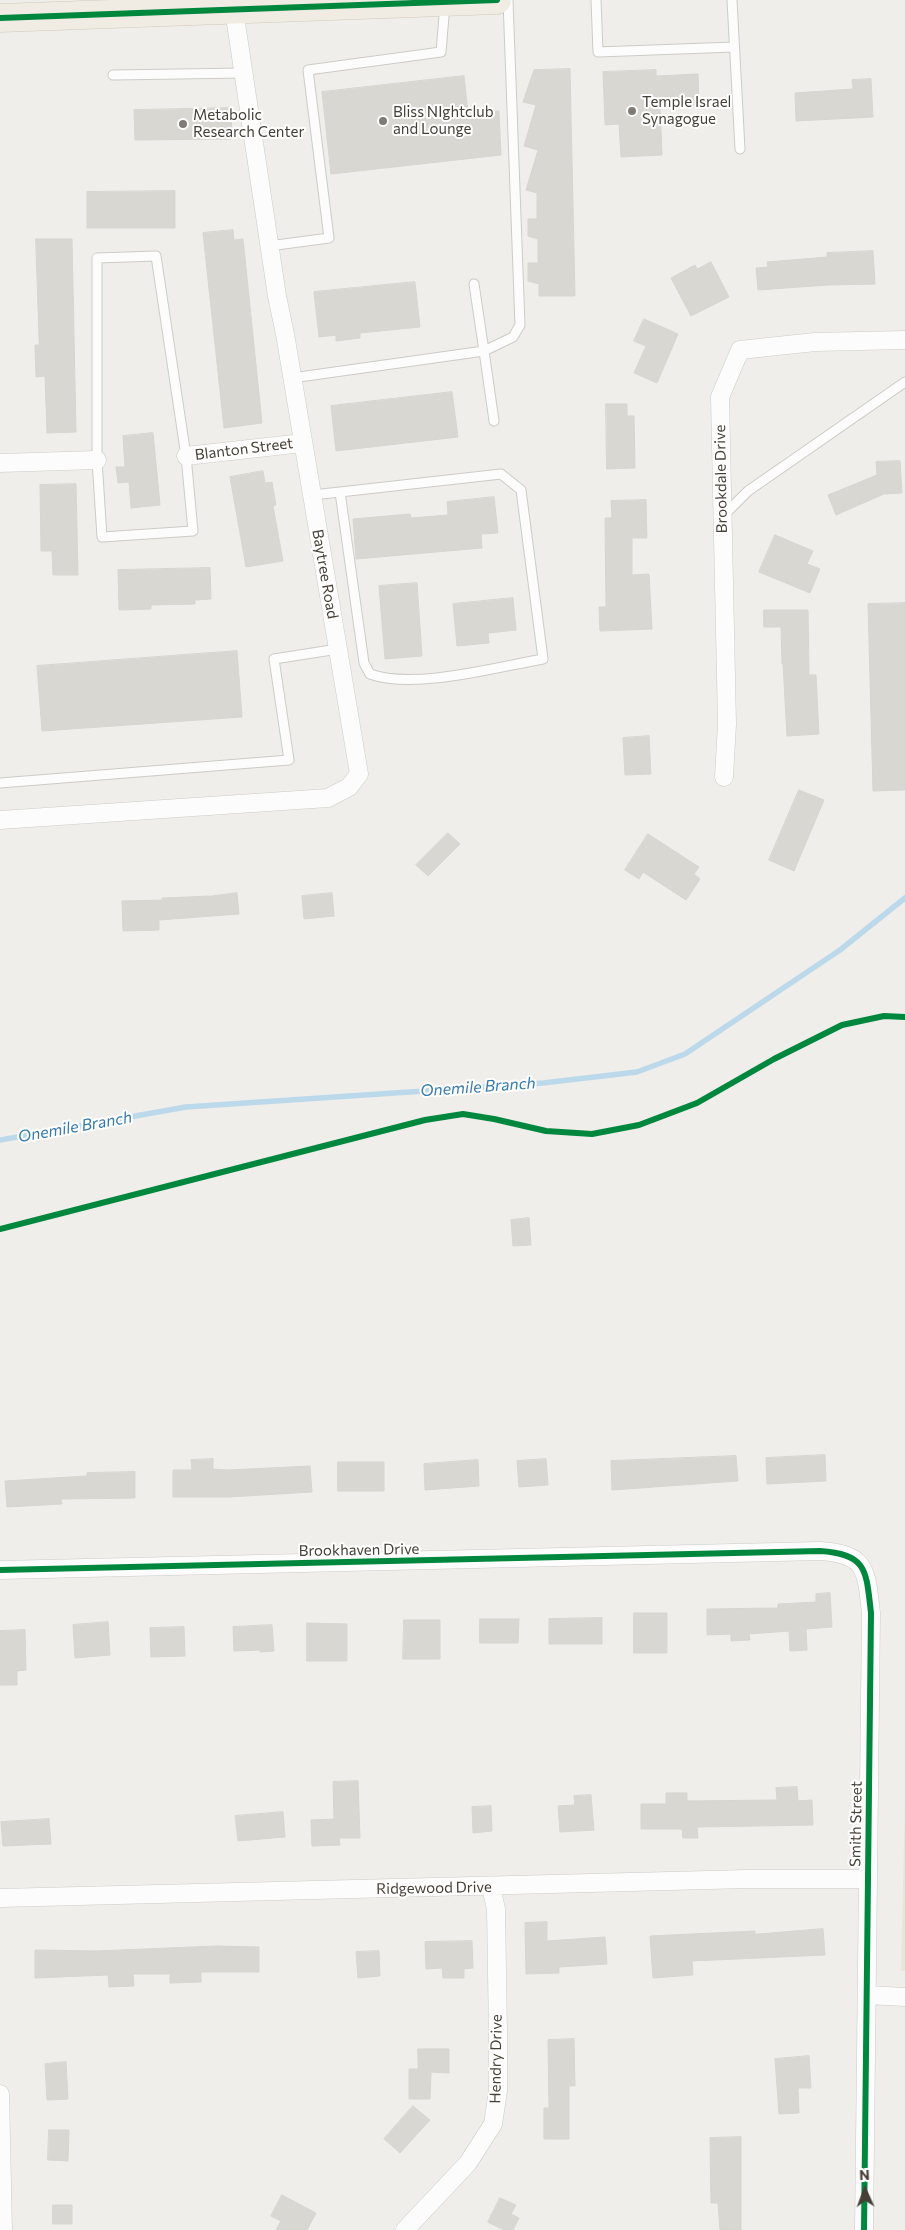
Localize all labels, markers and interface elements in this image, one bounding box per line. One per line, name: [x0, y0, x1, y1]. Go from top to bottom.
place label: Temple Israel Synagogue: [642, 93, 731, 128]
place label: Bliss NIghtclub and Lounge: [393, 103, 494, 138]
marker: Temple Israel Synagogue: [626, 105, 638, 117]
place label: Metabolic Research Center: [193, 106, 304, 141]
marker: Bliss NIghtclub and Lounge: [377, 115, 389, 127]
marker: Metabolic Research Center: [177, 118, 189, 130]
street label: Brookdale Drive: [711, 425, 731, 533]
street label: Blanton Street: [194, 434, 294, 464]
street label: Baytree Road: [308, 528, 342, 620]
water label: Onemile Branch: [420, 1073, 536, 1101]
water label: Onemile Branch: [16, 1108, 134, 1146]
street label: Brookhaven Drive: [298, 1540, 420, 1560]
street label: Smith Street: [846, 1781, 866, 1867]
street label: Ridgewood Drive: [376, 1878, 492, 1898]
street label: Hendry Drive: [486, 2014, 506, 2104]
north arrow: [840, 2165, 890, 2215]
text: N: [859, 2166, 870, 2183]

